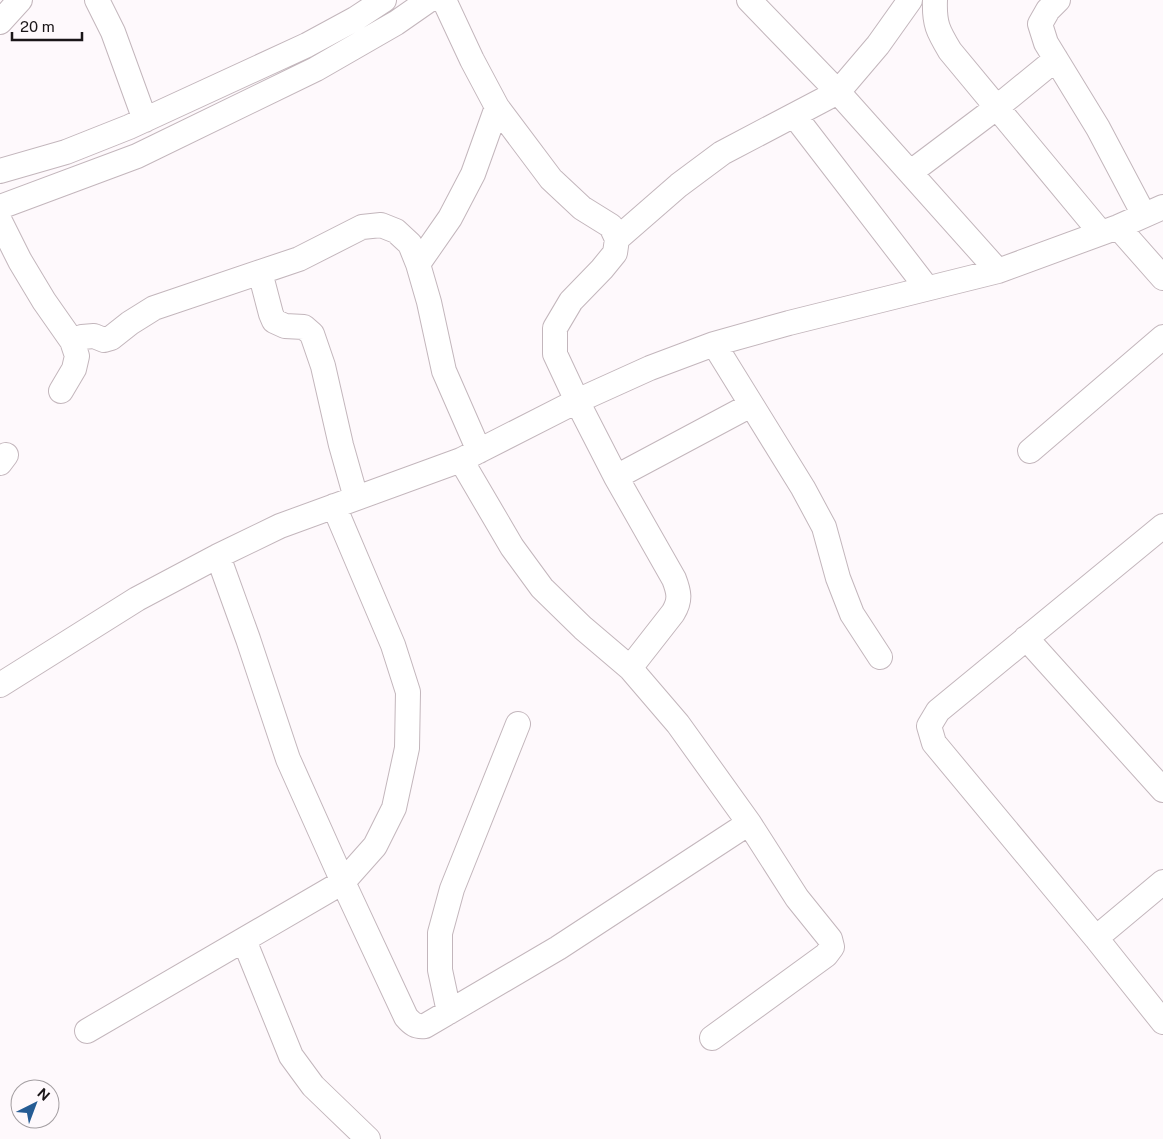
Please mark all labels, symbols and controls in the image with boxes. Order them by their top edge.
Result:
scale bar [12,10,82,42]
text: 20 m [20,18,55,35]
north arrow [10,1079,60,1129]
text: N [34,1085,53,1104]

